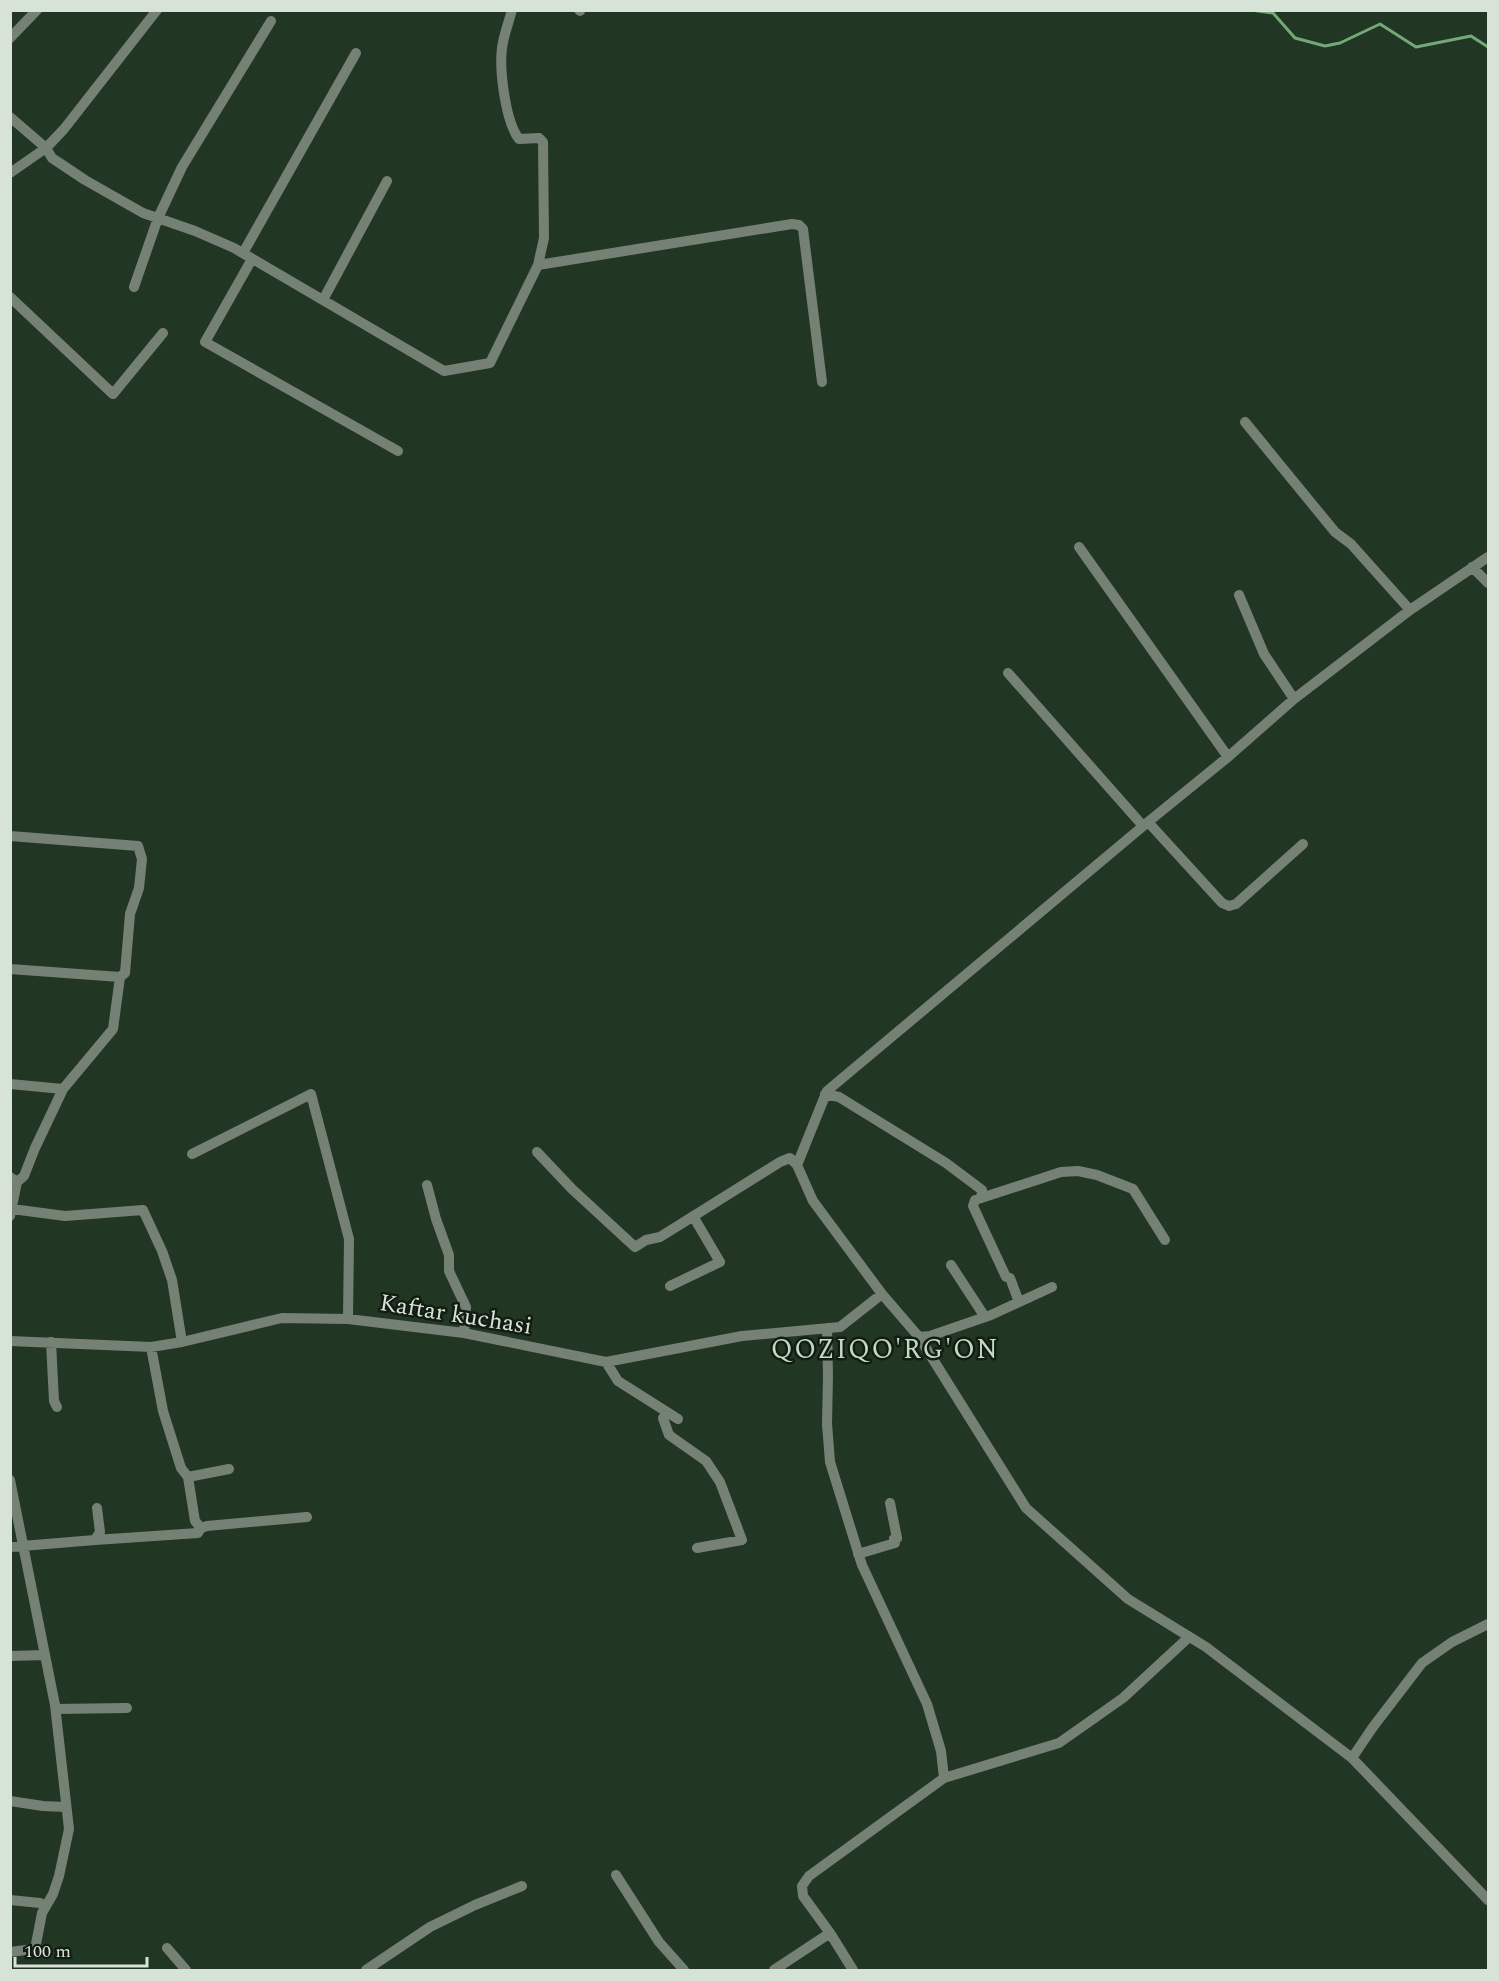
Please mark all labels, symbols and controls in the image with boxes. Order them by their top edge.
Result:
street label: Kaftar kuchasi [377,1285,535,1345]
district label: QOZIQO'RG'ON [771,1329,999,1371]
scale bar [15,1930,147,1968]
text: 100 m [24,1938,71,1965]

